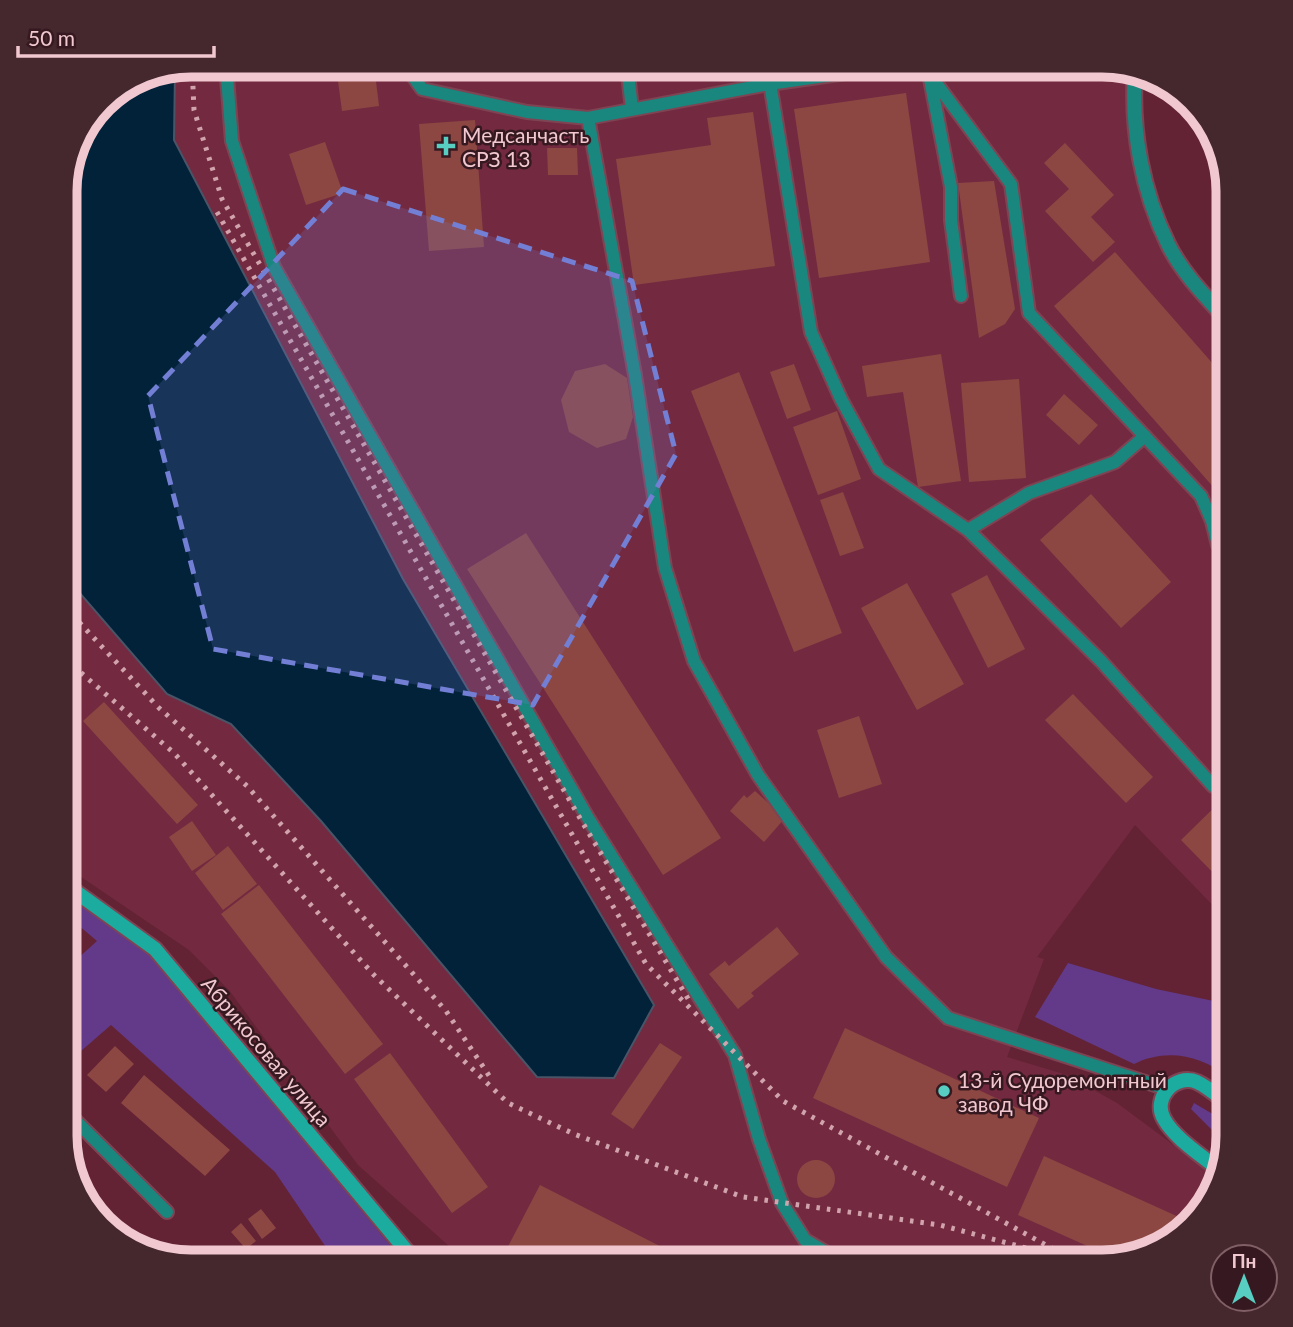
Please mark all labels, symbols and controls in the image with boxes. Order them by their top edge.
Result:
scale bar [18,14,214,58]
text: 50 m [28,25,75,50]
place label: Медсанчасть СРЗ 13 [462,122,589,171]
marker: Медсанчасть СРЗ 13 [436,136,456,156]
street label: Абрикосовая улица [197,971,337,1131]
place label: 13-й Судоремонтный завод ЧФ [958,1067,1167,1116]
marker: 13-й Судоремонтный завод ЧФ [936,1083,952,1099]
north arrow [1209,1243,1279,1313]
text: Пн [1232,1249,1256,1272]

